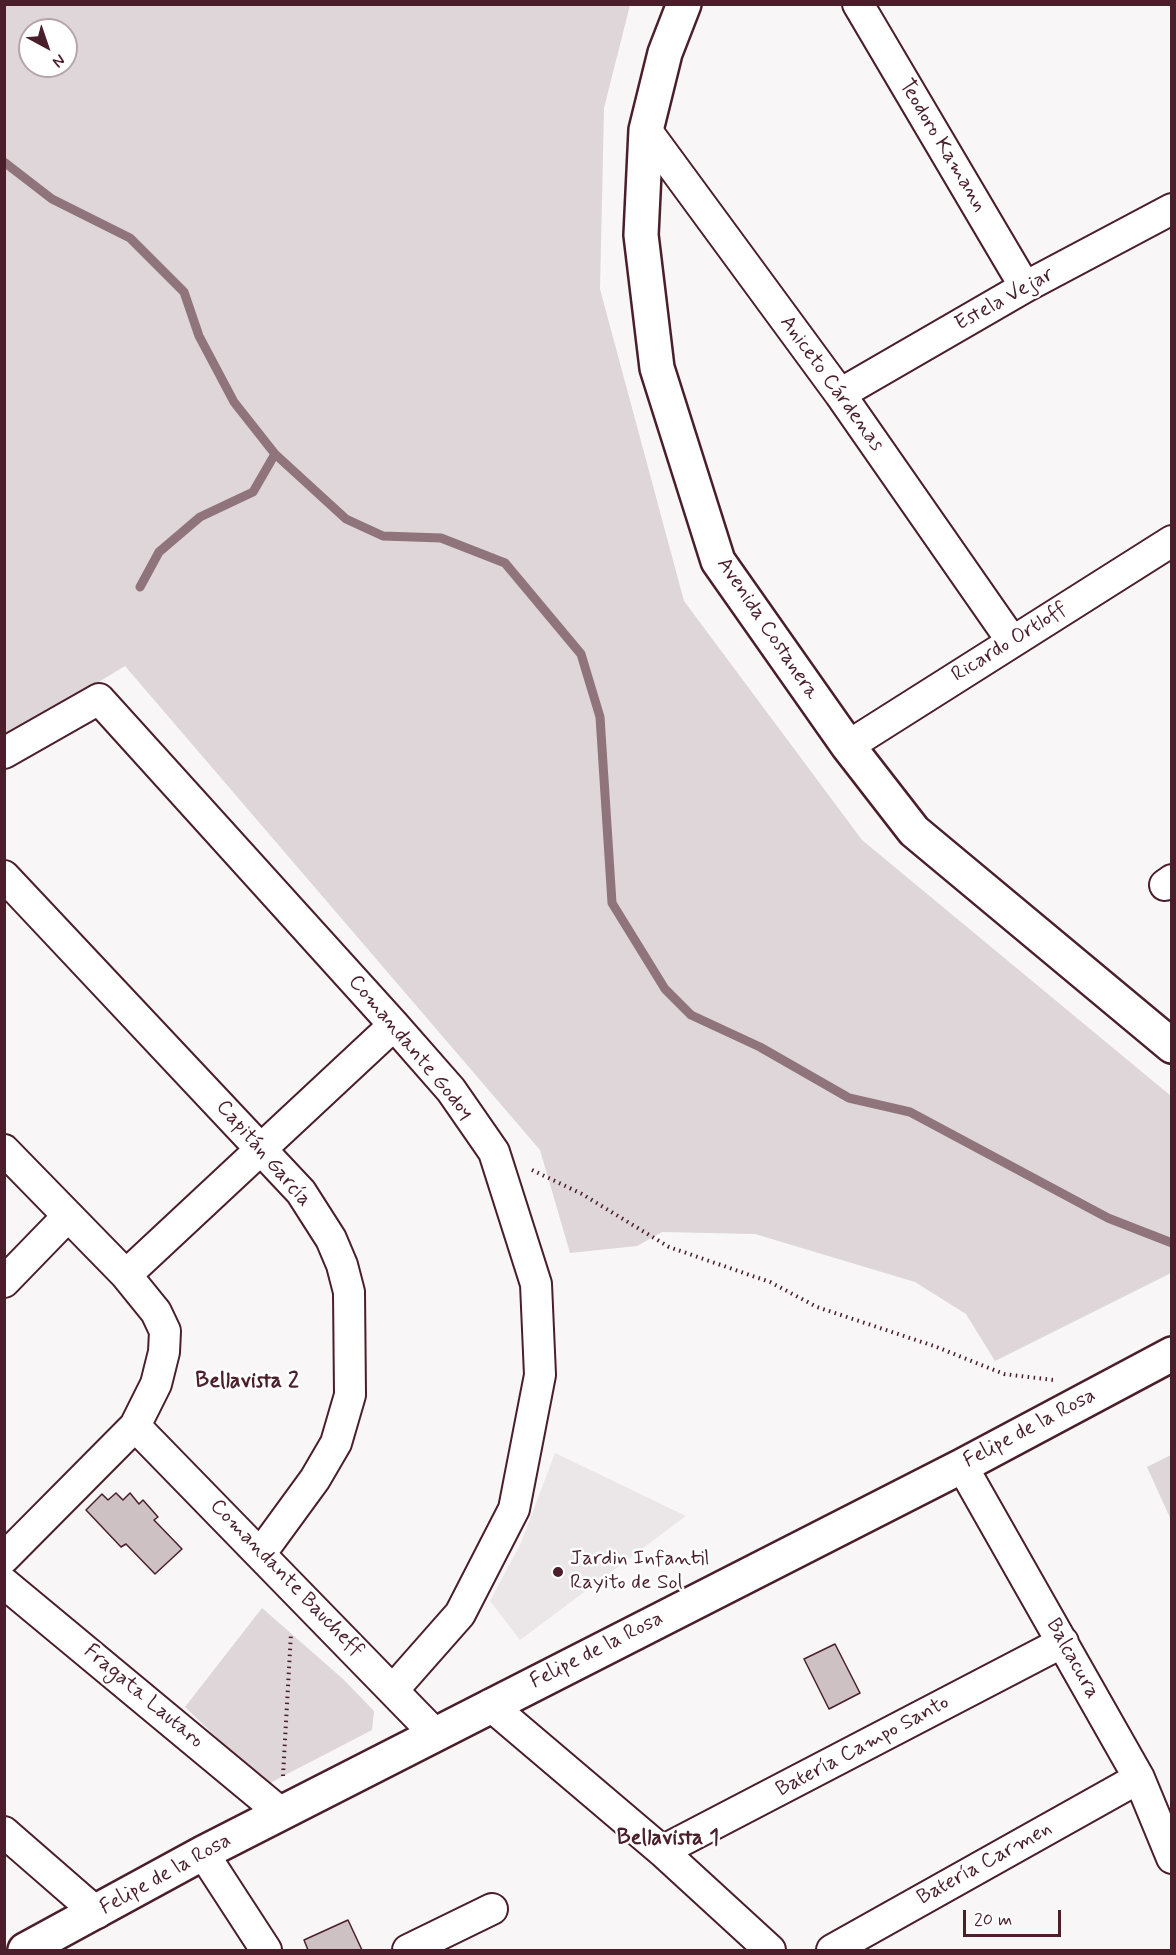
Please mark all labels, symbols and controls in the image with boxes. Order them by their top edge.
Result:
north arrow [18,18,78,78]
text: N [48,49,69,72]
street label: Teodoro Kamann [892,75,992,217]
street label: Estela Vejar [951,263,1059,337]
street label: Aniceto Cárdenas [773,311,889,457]
street label: Avenida Costanera [710,553,824,705]
street label: Ricardo Ortloff [948,597,1072,689]
street label: Comandante Godoy [342,970,478,1126]
street label: Capitán García [210,1095,316,1213]
district label: Bellavista 2 [195,1369,299,1395]
street label: Felipe de la Rosa [960,1384,1100,1474]
street label: Comandante Baucheff [204,1494,368,1664]
place label: Jardin Infantil Rayito de Sol [570,1547,709,1597]
marker: Jardin Infantil Rayito de Sol [551,1565,565,1579]
street label: Felipe de la Rosa [526,1607,668,1695]
street label: Balcacura [1040,1614,1104,1704]
street label: Fragata Lautaro [78,1640,208,1754]
street label: Batería Campo Santo [772,1691,954,1803]
street label: Batería Carmen [913,1817,1057,1911]
district label: Bellavista 1 [617,1826,719,1852]
street label: Felipe de la Rosa [96,1829,236,1921]
scale bar [966,1898,1064,1936]
text: 20 m [974,1908,1012,1932]

